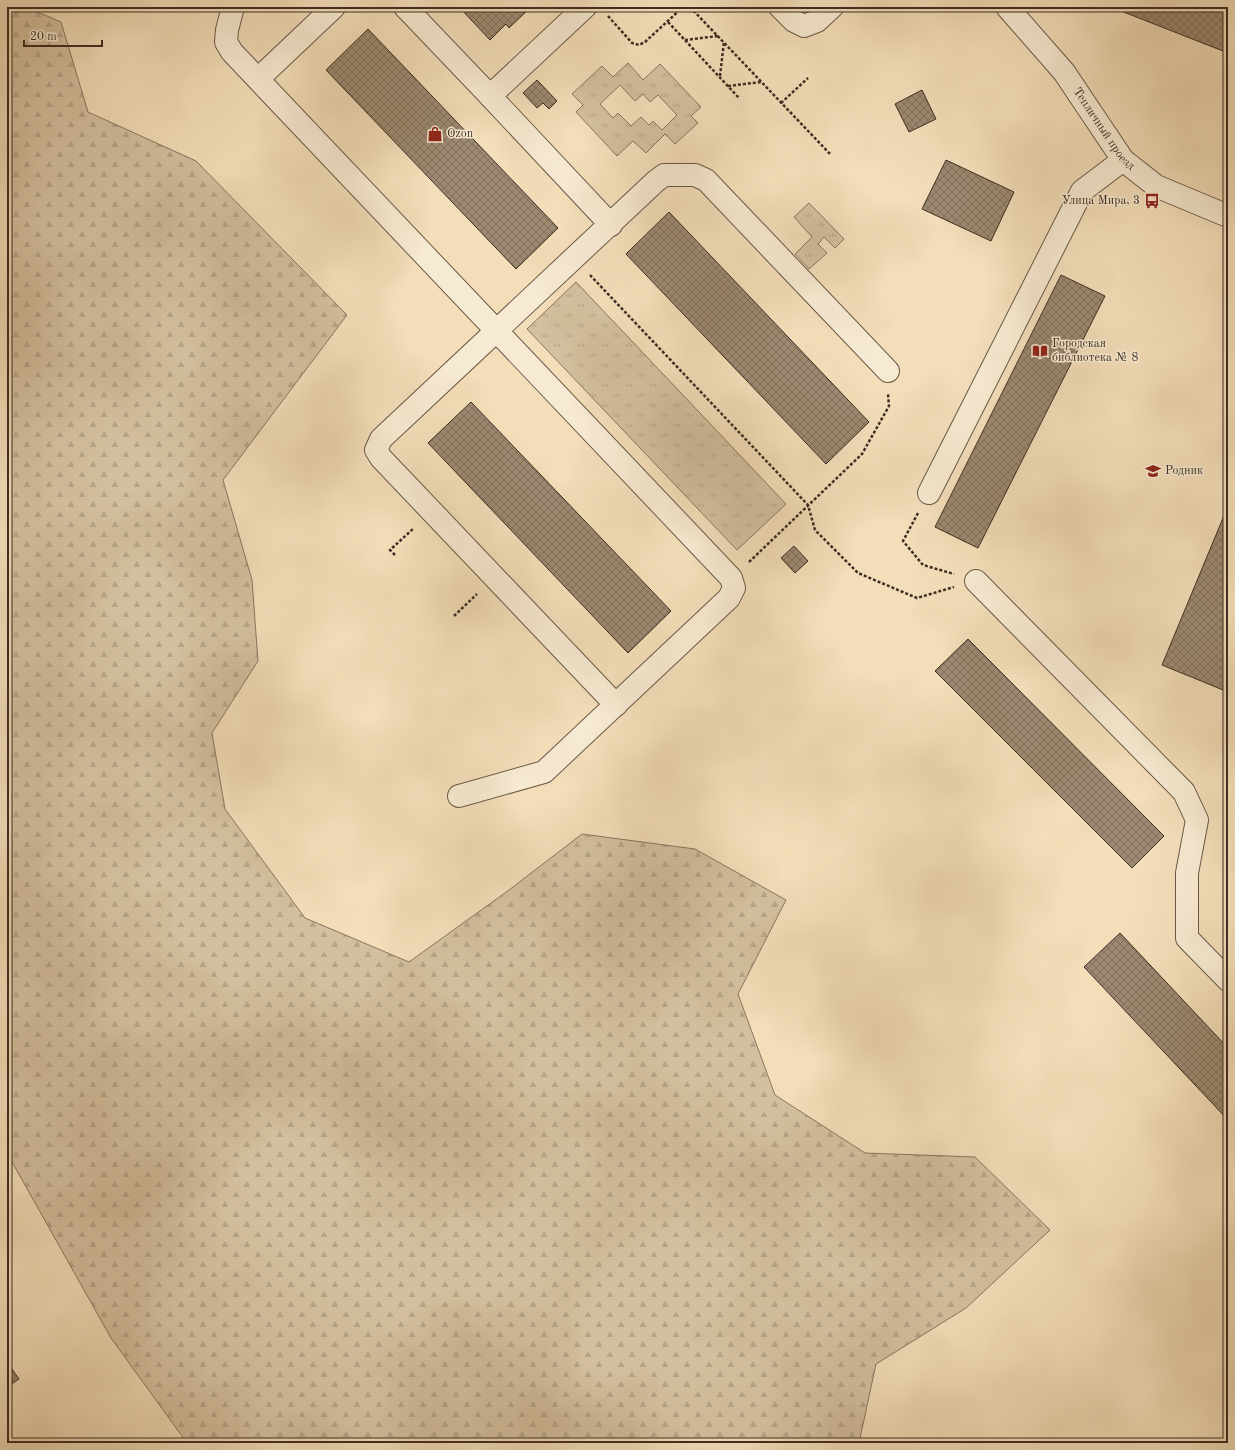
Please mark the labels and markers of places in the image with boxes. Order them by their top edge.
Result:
shop icon: Ozon [426,125,444,143]
place label: Ozon [447,128,474,140]
bus stop icon: Улица Мира, 3 [1143,192,1161,210]
place label: Улица Мира, 3 [1062,195,1140,207]
place label: Городская библиотека № 8 [1052,338,1138,364]
library icon: Городская библиотека № 8 [1031,342,1049,360]
school or university icon: Родник [1144,462,1162,480]
place label: Родник [1165,465,1203,477]

